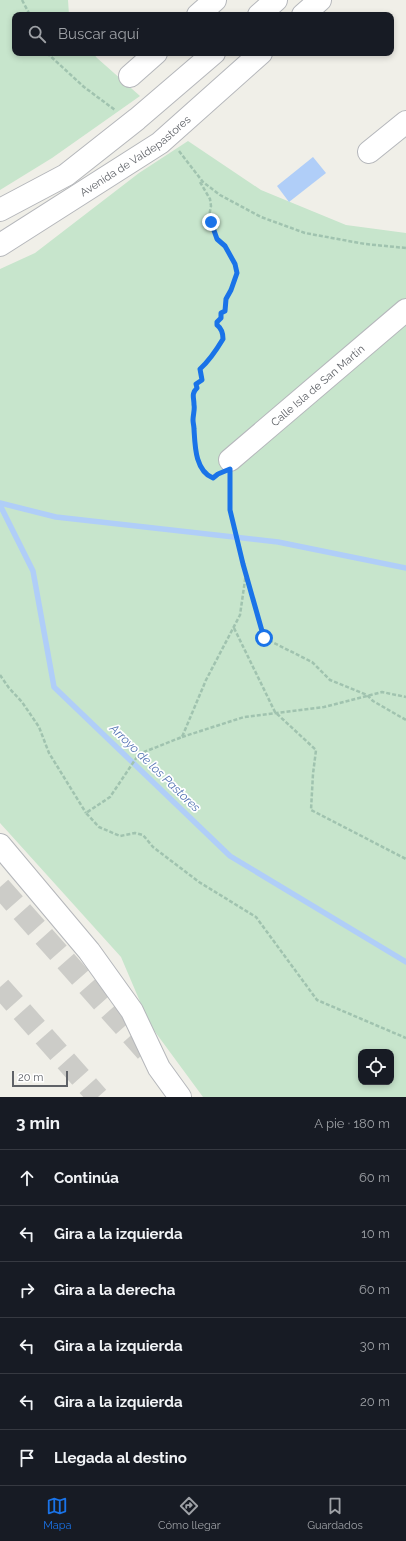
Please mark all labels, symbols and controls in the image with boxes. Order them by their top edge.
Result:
search box [12,12,394,56]
icon: search [26,23,48,45]
text: Buscar aquí [58,25,139,43]
street label: Avenida de Valdepastores [77,113,193,199]
route end [202,213,220,231]
street label: Calle Isla de San Martín [268,342,367,429]
route start [255,629,273,647]
water label: Arroyo de los Pastores [106,721,203,815]
map controls [358,1049,394,1085]
button: locate [358,1049,394,1085]
scale bar [12,1069,68,1088]
text: 20 m [18,1071,43,1084]
text: 3 min [16,1113,60,1133]
text: A pie · 180 m [314,1116,390,1131]
icon: ahead [16,1167,38,1189]
text: Continúa [54,1169,119,1187]
text: 60 m [359,1170,390,1185]
icon: left [16,1223,38,1245]
text: Gira a la izquierda [54,1225,183,1243]
text: 10 m [361,1226,390,1241]
icon: right [16,1279,38,1301]
text: Gira a la derecha [54,1281,175,1299]
text: 60 m [359,1282,390,1297]
icon: left [16,1335,38,1357]
text: Gira a la izquierda [54,1337,183,1355]
text: 30 m [360,1338,390,1353]
icon: left [16,1391,38,1413]
text: Gira a la izquierda [54,1393,183,1411]
text: 20 m [360,1394,390,1409]
icon: arrive [16,1447,38,1469]
text: Llegada al destino [54,1449,187,1467]
tab: Mapa [43,1495,72,1532]
tab: Cómo llegar [158,1495,221,1532]
tab: Guardados [307,1495,363,1532]

